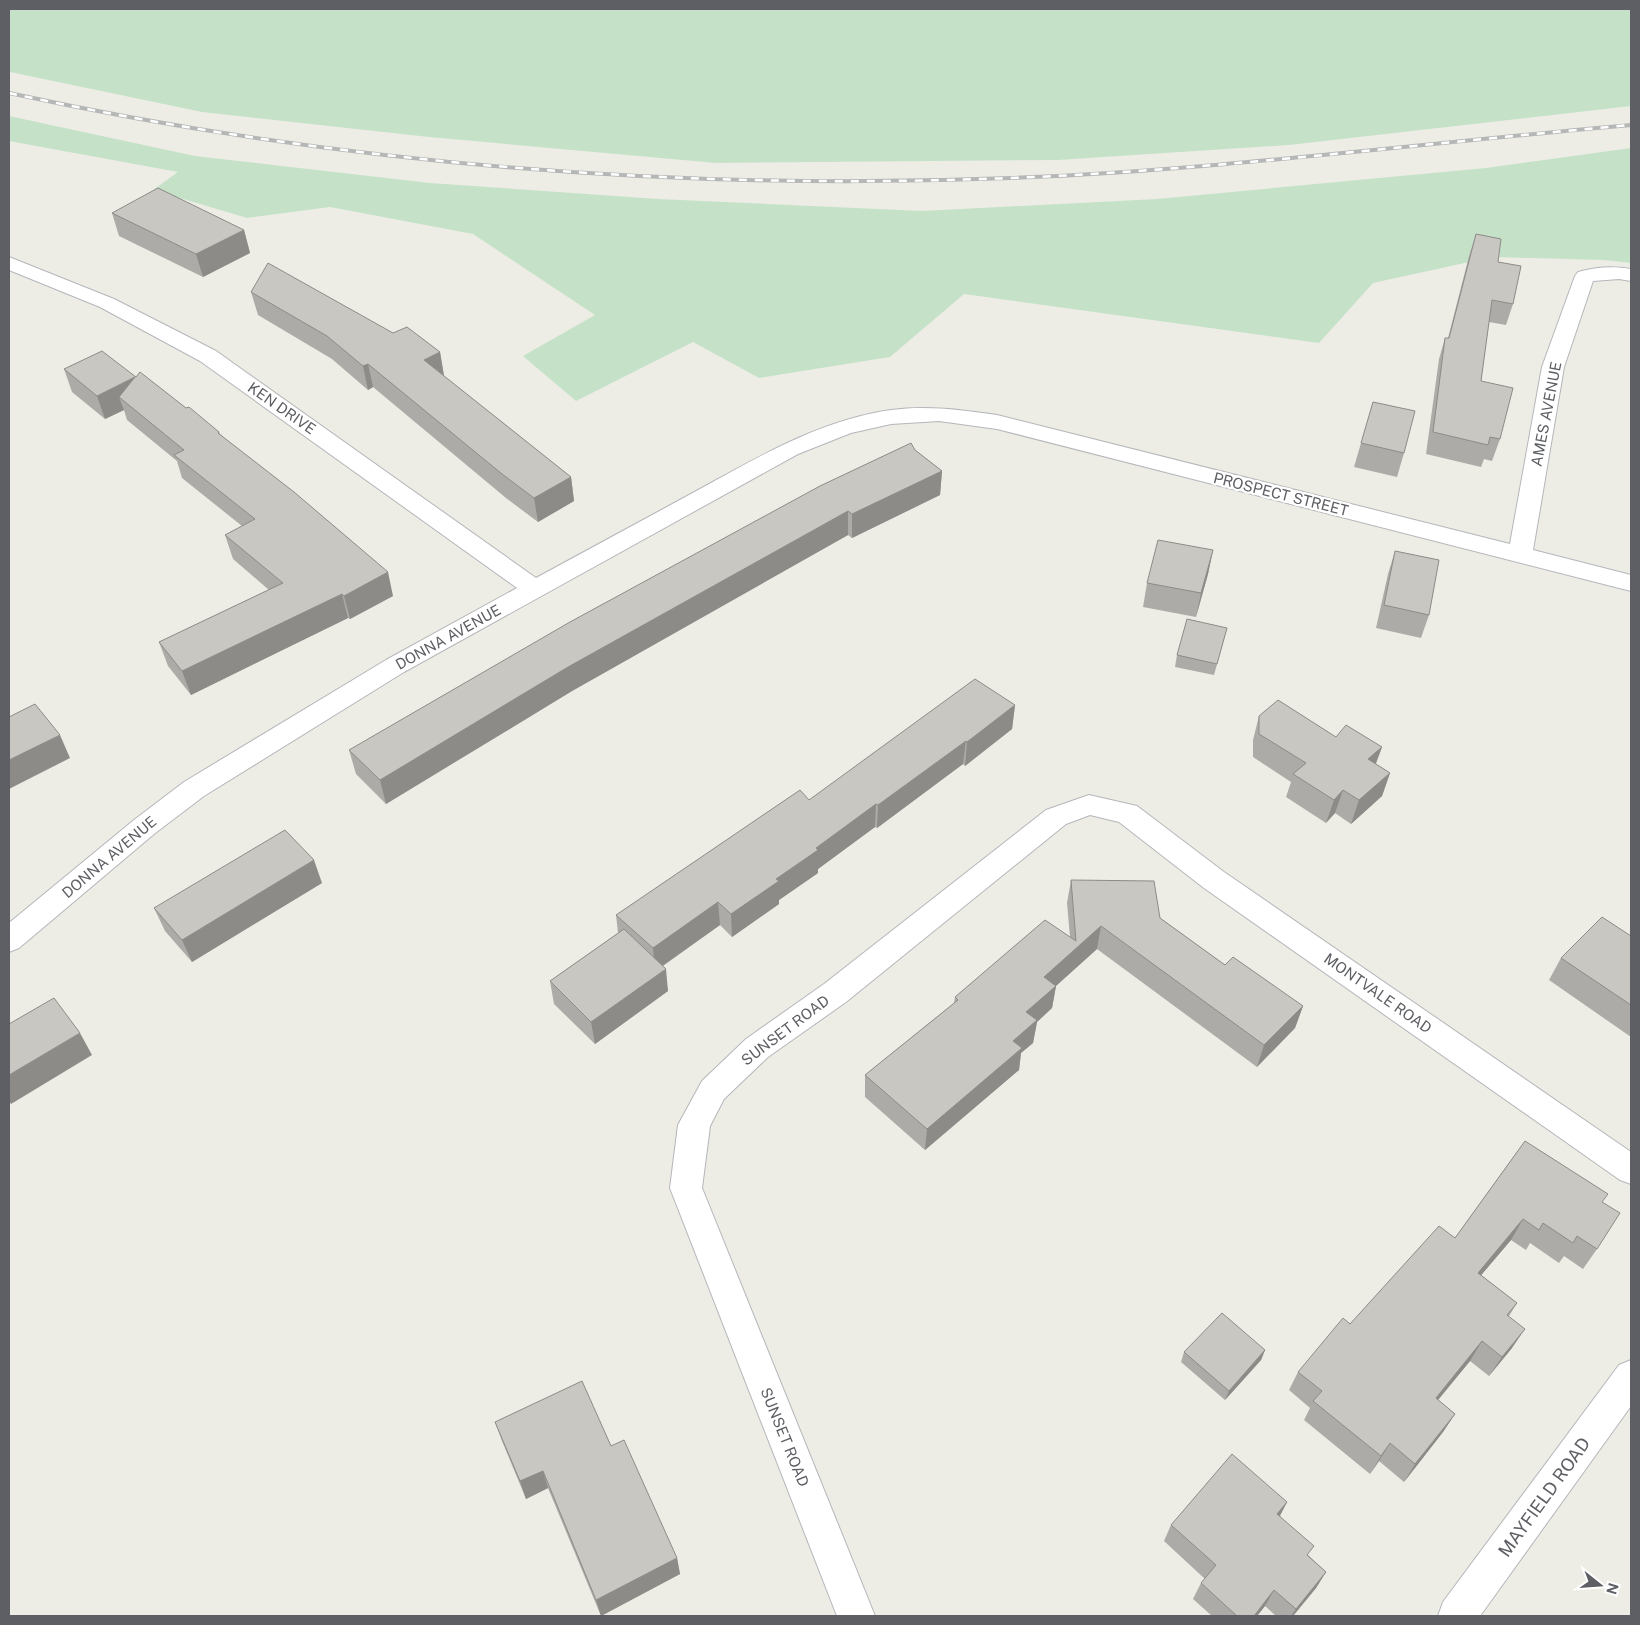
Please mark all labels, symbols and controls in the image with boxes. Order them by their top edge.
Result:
street label: AMES AVENUE [1527,360,1565,468]
street label: KEN DRIVE [245,378,319,438]
street label: PROSPECT STREET [1212,469,1350,519]
street label: DONNA AVENUE [392,601,504,673]
street label: DONNA AVENUE [58,813,160,901]
street label: MONTVALE ROAD [1321,950,1435,1036]
street label: SUNSET ROAD [738,991,832,1069]
street label: SUNSET ROAD [757,1385,813,1489]
street label: MAYFIELD ROAD [1494,1433,1594,1561]
north arrow [1575,1560,1625,1610]
text: N [1603,1581,1622,1596]

